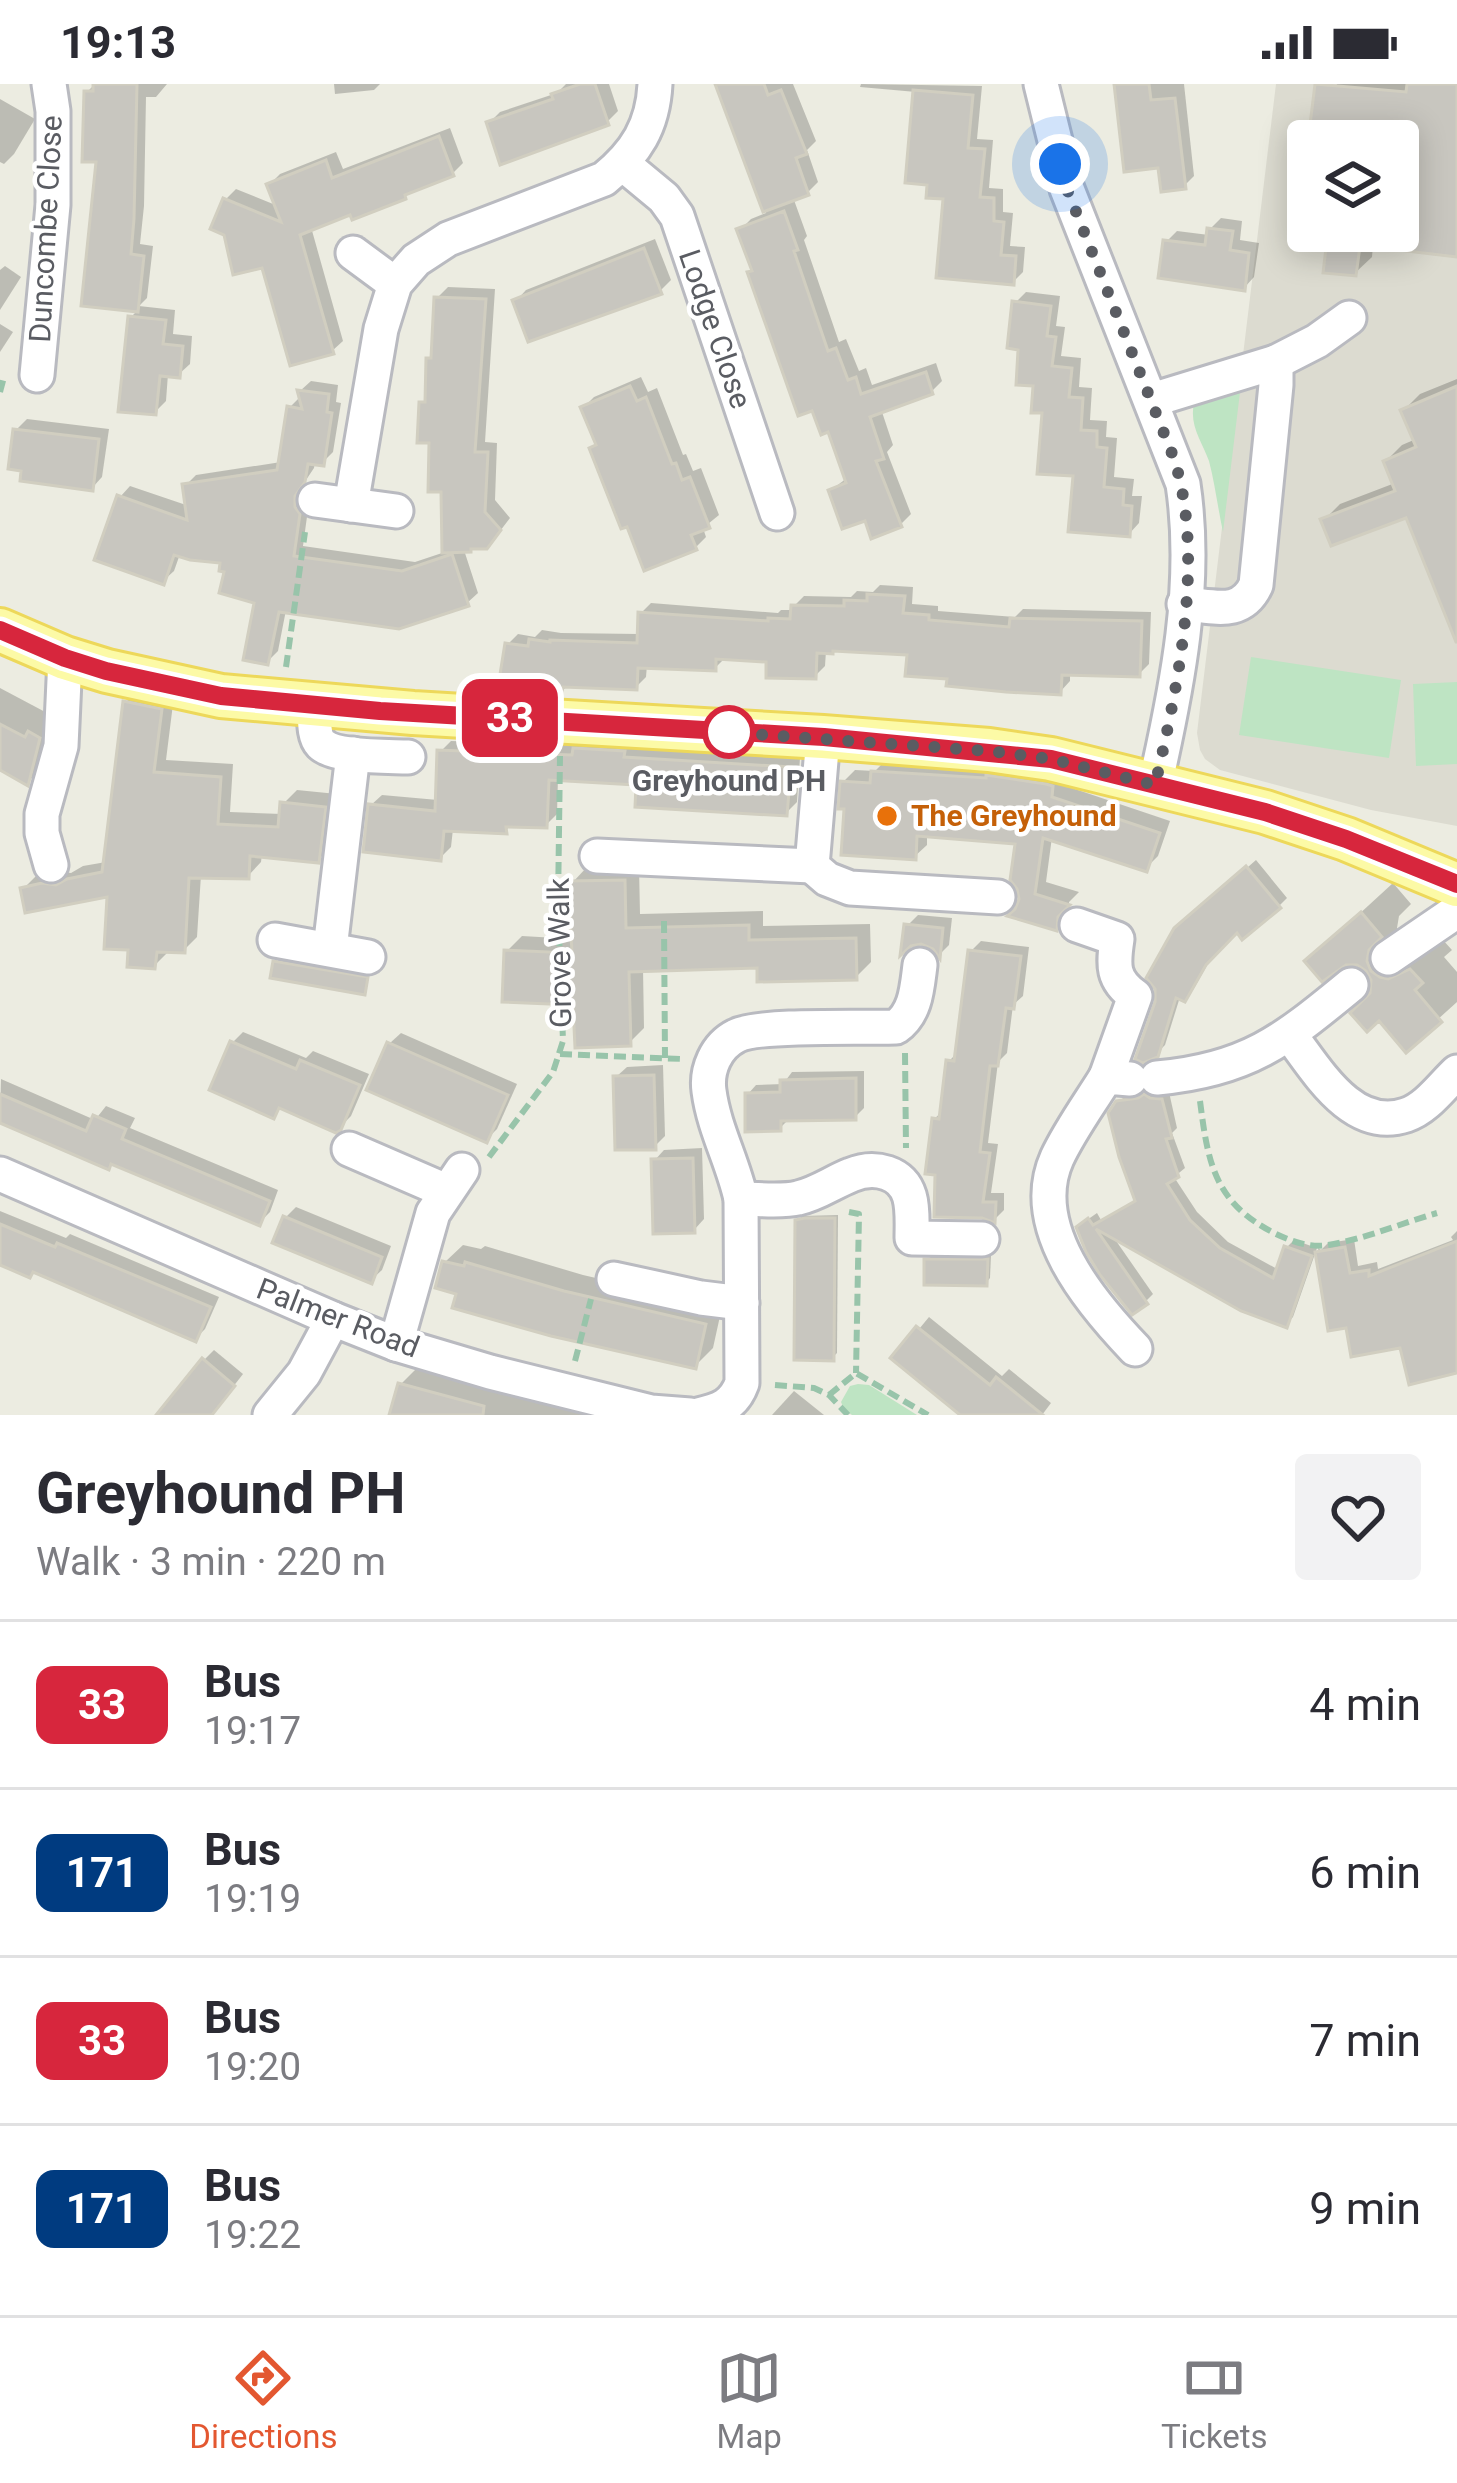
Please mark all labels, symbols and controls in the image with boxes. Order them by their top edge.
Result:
text: 19:13 [60,16,176,69]
street label: Duncombe Close [22,114,69,343]
map controls [1287,120,1419,252]
button: layers [1287,120,1419,252]
your location [1030,134,1090,194]
street label: Lodge Close [672,245,759,413]
line badge: 33 [456,679,564,757]
text: 33 [486,693,534,742]
marker: Greyhound PH [704,707,754,757]
place label: Greyhound PH [632,763,826,798]
place label: The Greyhound [911,798,1117,833]
marker: The Greyhound [874,803,900,829]
street label: Grove Walk [541,877,578,1028]
street label: Palmer Road [252,1271,424,1365]
button: heart [1295,1454,1421,1580]
text: Greyhound PH [36,1460,406,1527]
text: Walk · 3 min · 220 m [36,1539,386,1585]
text: Bus [204,1655,281,1708]
text: 4 min [1309,1678,1421,1731]
text: 33 [78,1680,126,1729]
text: 19:17 [204,1708,301,1754]
text: Bus [204,1823,281,1876]
text: 6 min [1309,1846,1421,1899]
text: 171 [66,1848,138,1897]
text: 19:19 [204,1876,301,1922]
text: Bus [204,1991,281,2044]
text: 7 min [1309,2014,1421,2067]
text: 33 [78,2016,126,2065]
text: 19:20 [204,2044,301,2090]
text: Bus [204,2159,281,2212]
text: 9 min [1309,2182,1421,2235]
text: 171 [66,2184,138,2233]
text: 19:22 [204,2212,301,2258]
tab: Directions [189,2345,338,2456]
tab: Map [716,2345,782,2456]
tab: Tickets [1161,2345,1268,2456]

